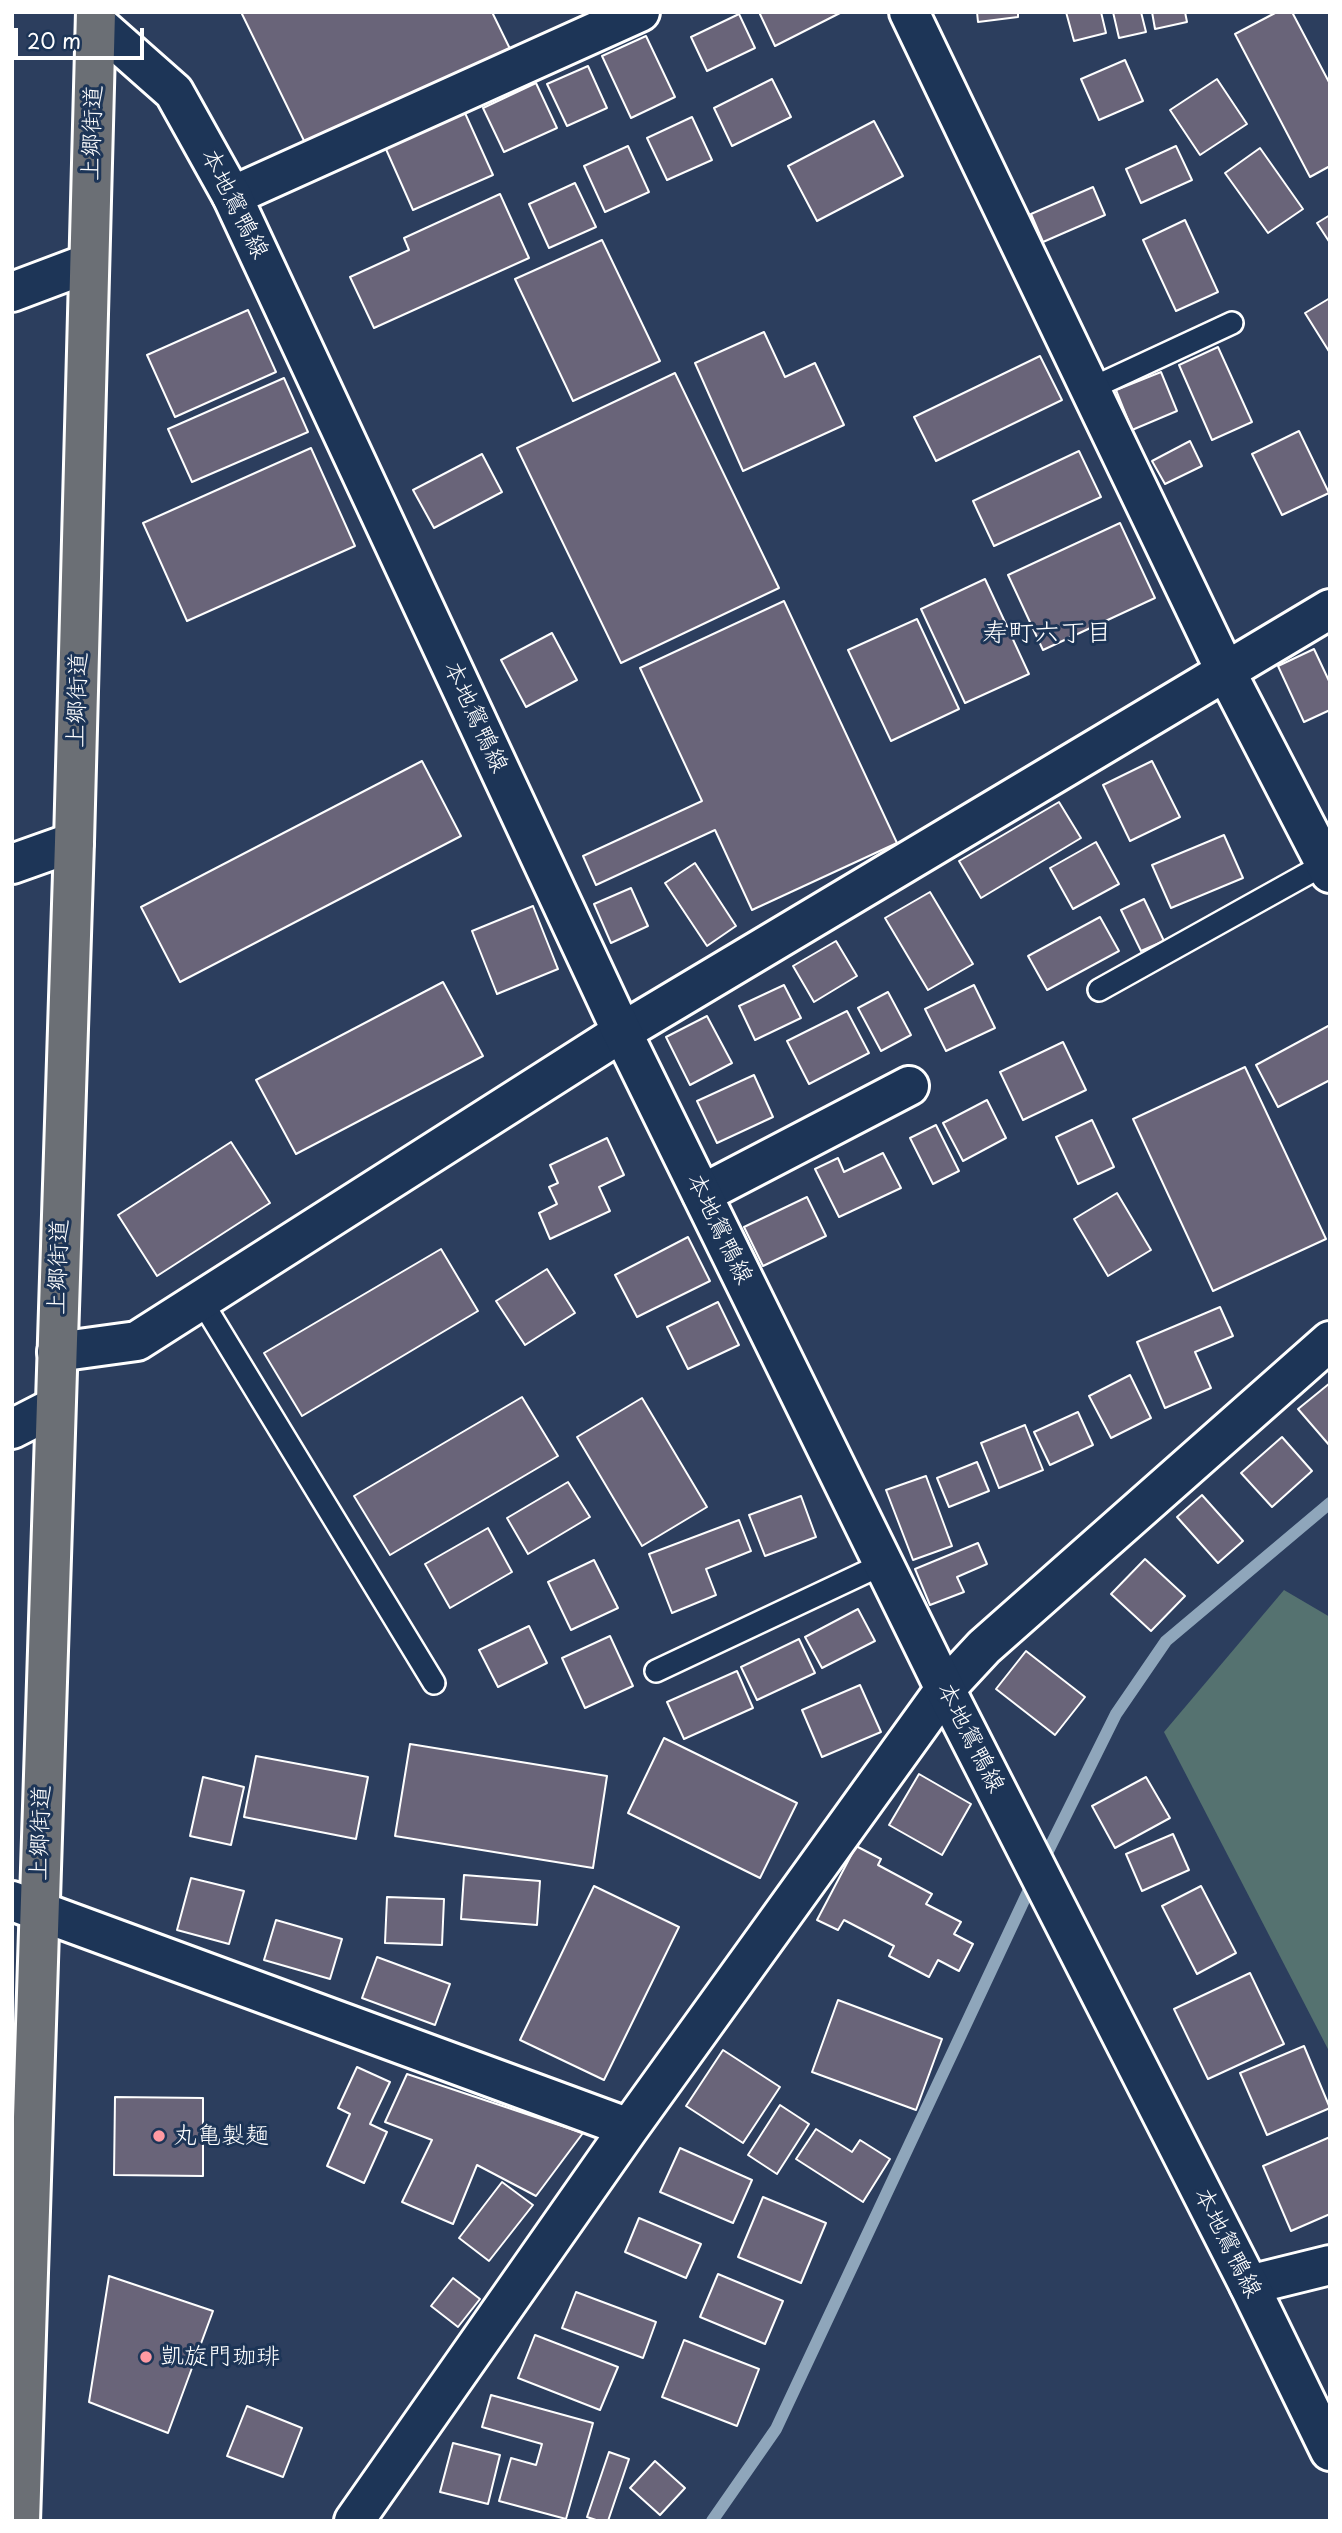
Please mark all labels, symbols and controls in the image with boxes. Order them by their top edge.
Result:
scale bar [18,14,147,58]
text: 20 m [27,24,81,56]
street label: 上郷街道 [77,85,109,181]
street label: 本地鴛鴨線 [194,144,274,264]
district label: 寿町六丁目 [982,618,1112,650]
street label: 上郷街道 [62,652,94,748]
street label: 本地鴛鴨線 [437,657,513,777]
street label: 本地鴛鴨線 [680,1169,758,1289]
street label: 上郷街道 [43,1219,75,1315]
street label: 本地鴛鴨線 [930,1678,1010,1798]
street label: 上郷街道 [25,1785,57,1881]
place label: 丸亀製麺 [173,2122,269,2150]
marker: 丸亀製麺 [151,2128,167,2144]
street label: 本地鴛鴨線 [1187,2183,1267,2303]
place label: 凱旋門珈琲 [160,2343,280,2371]
marker: 凱旋門珈琲 [138,2349,154,2365]

